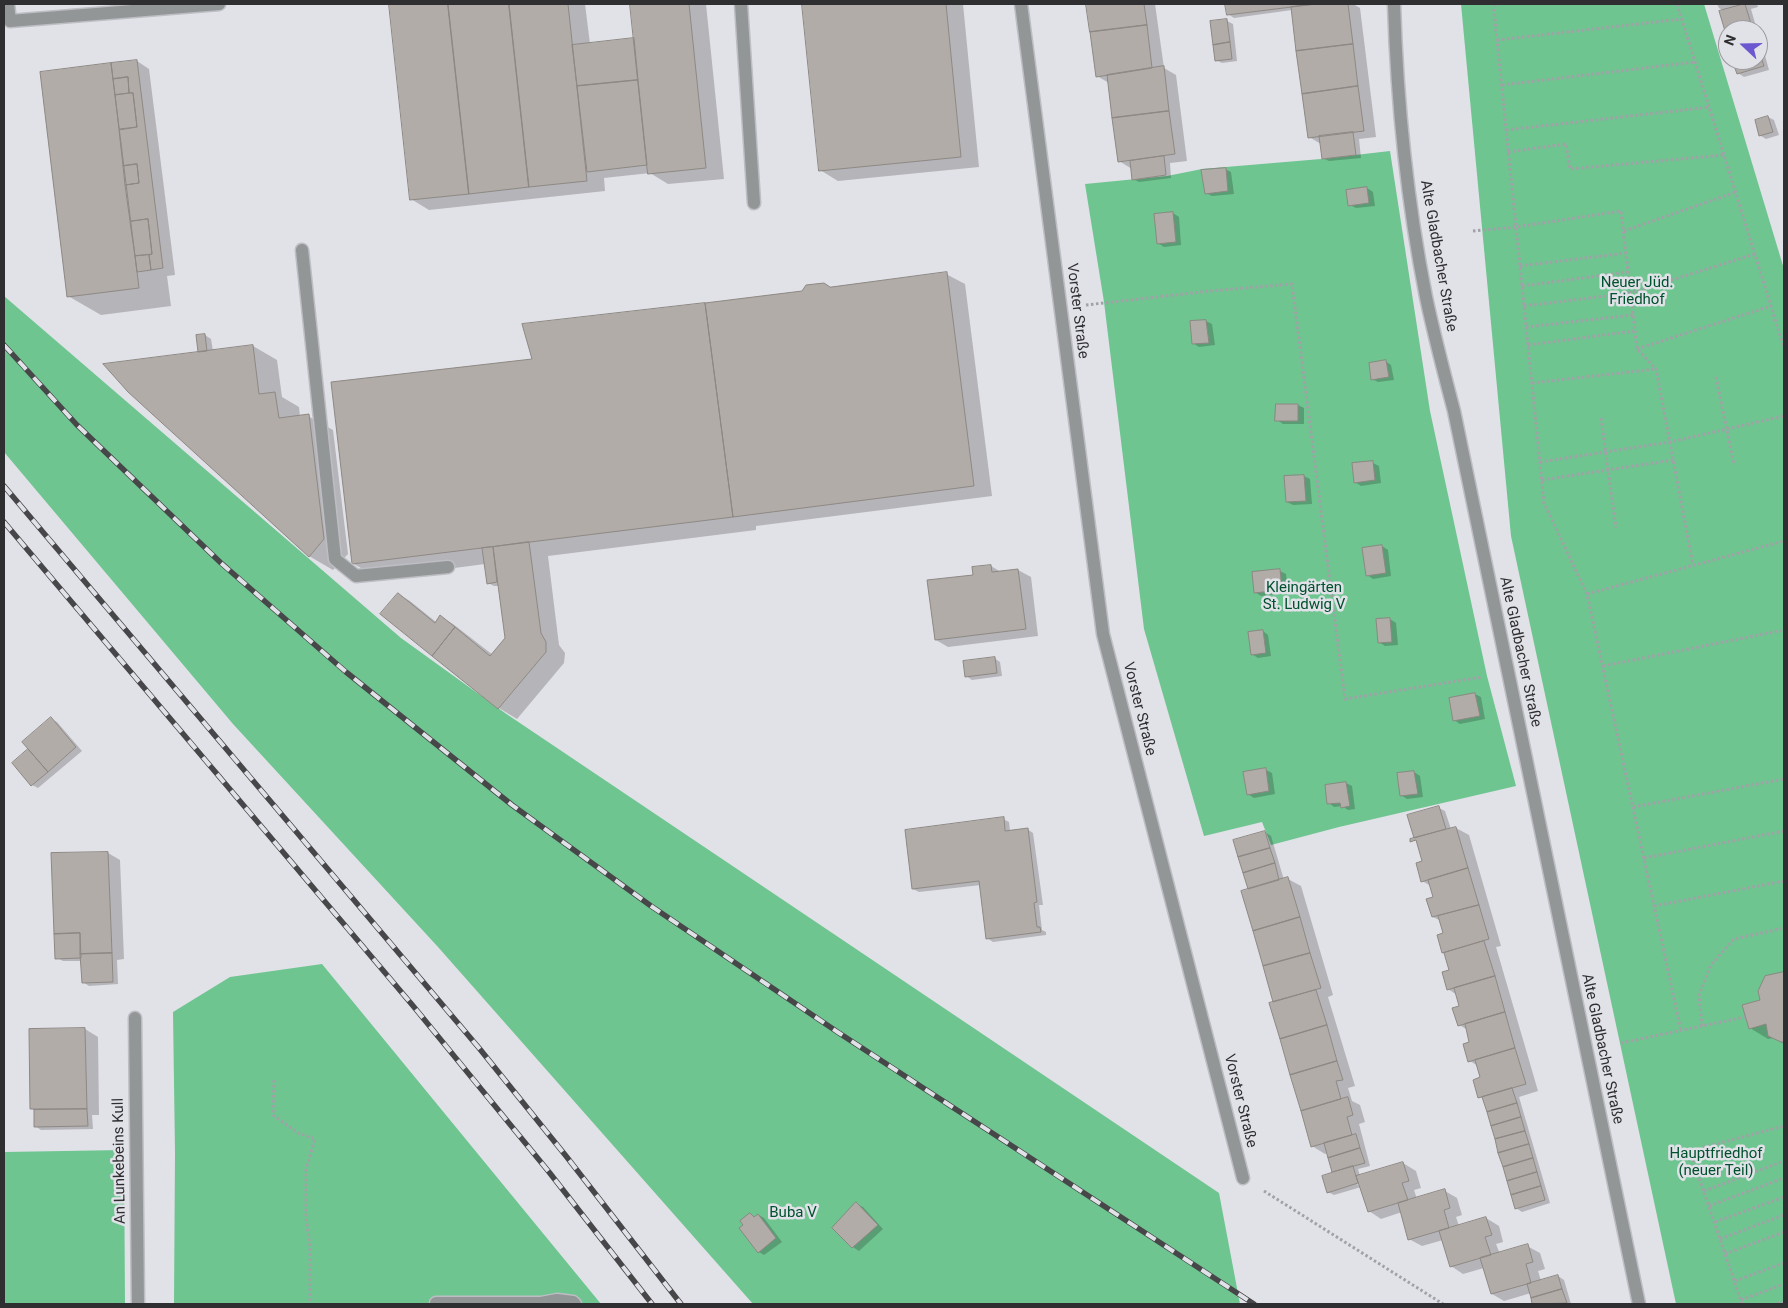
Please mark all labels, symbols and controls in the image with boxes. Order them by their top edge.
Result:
north arrow [1718,20,1768,70]
text: N [1721,33,1739,47]
street label: Alte Gladbacher Straße [1416,179,1460,333]
street label: Vorster Straße [1062,262,1092,360]
park label: Neuer Jüd. Friedhof [1601,274,1673,309]
street label: Alte Gladbacher Straße [1495,575,1545,729]
park label: Kleingärten St. Ludwig V [1263,579,1345,614]
street label: Vorster Straße [1119,660,1159,758]
street label: Alte Gladbacher Straße [1577,972,1627,1126]
street label: Vorster Straße [1220,1052,1260,1150]
street label: An Lunkebeins Kull [110,1098,130,1224]
park label: Hauptfriedhof (neuer Teil) [1670,1145,1762,1180]
park label: Buba V [769,1204,817,1222]

